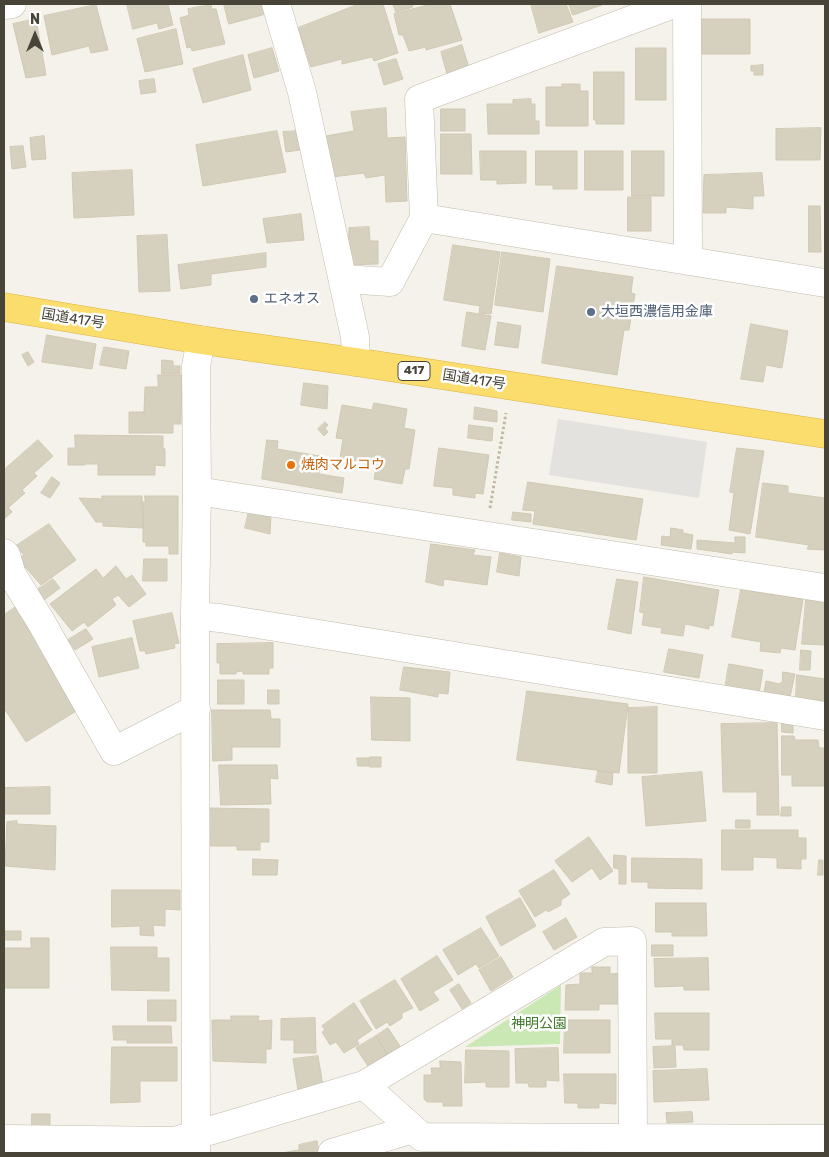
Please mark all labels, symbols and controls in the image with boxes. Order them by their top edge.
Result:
north arrow [10,10,60,60]
text: N [30,11,40,28]
place label: エネオス [264,291,320,307]
marker: エネオス [248,293,260,305]
place label: 大垣西濃信用金庫 [601,304,713,320]
street label: 国道417号 [40,306,106,332]
marker: 大垣西濃信用金庫 [585,306,597,318]
road number: 417 [398,362,430,381]
street label: 国道417号 [441,367,507,393]
place label: 焼肉マルコウ [301,457,385,473]
marker: 焼肉マルコウ [285,459,297,471]
park label: 神明公園 [511,1016,567,1032]

